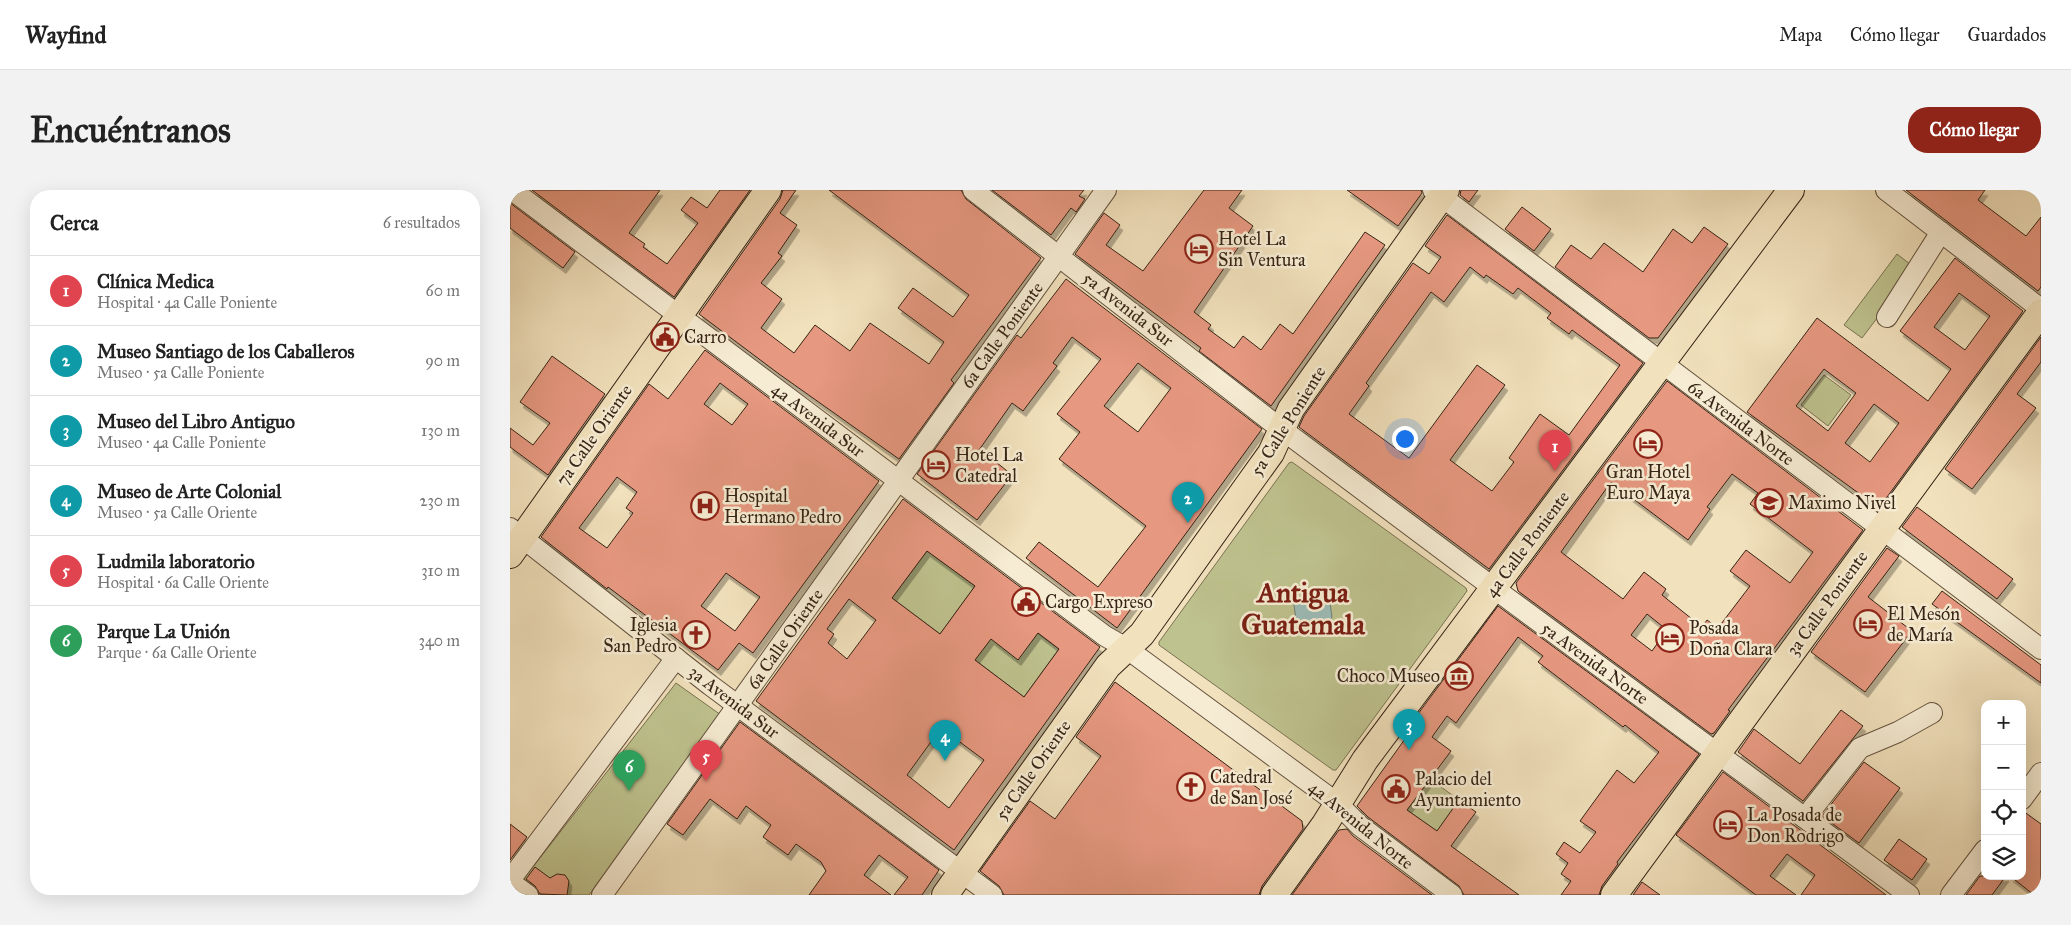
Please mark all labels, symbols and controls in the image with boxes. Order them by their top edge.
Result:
text: Wayfind [25,20,107,50]
text: Mapa [1779,24,1822,46]
text: Cómo llegar [1850,24,1940,46]
text: Guardados [1968,24,2046,46]
button: Cómo llegar [1908,107,2041,153]
text: Encuéntranos [30,109,231,152]
text: Cerca [50,210,99,236]
text: 6 resultados [383,213,460,232]
place label: Hotel La Sin Ventura [1218,228,1306,271]
hotel icon: Hotel La Sin Ventura [1184,234,1214,264]
street label: 5a Avenida Sur [1078,267,1178,351]
text: Clínica Medica [97,270,214,293]
street label: 6a Calle Poniente [956,277,1048,393]
text: 1 [63,281,69,300]
text: 60 m [426,281,460,300]
text: Hospital · 4a Calle Poniente [97,293,277,312]
public building icon: Carro [650,322,680,352]
place label: Carro [684,326,727,348]
text: Museo Santiago de los Caballeros [97,340,354,363]
text: 2 [62,351,70,370]
text: 90 m [425,351,460,370]
street label: 5a Calle Poniente [1245,362,1331,480]
text: Museo · 5a Calle Poniente [97,363,264,382]
street label: 6a Avenida Norte [1683,376,1799,470]
street label: 4a Avenida Sur [767,378,869,462]
street label: 7a Calle Oriente [551,380,637,490]
text: Museo del Libro Antiguo [97,410,295,433]
text: 3 [63,421,69,440]
text: 130 m [421,421,460,440]
your location [1392,426,1418,452]
hotel icon: Gran Hotel Euro Maya [1633,429,1663,459]
pin: 1 [1539,430,1571,471]
text: Museo · 4a Calle Poniente [97,433,266,452]
place label: Hotel La Catedral [955,444,1023,487]
hotel icon: Hotel La Catedral [921,450,951,480]
place label: Gran Hotel Euro Maya [1606,461,1690,504]
text: Museo de Arte Colonial [97,480,281,503]
pin: 2 [1172,482,1204,523]
place label: Hospital Hermano Pedro [724,485,841,528]
street label: 4a Calle Poniente [1480,487,1574,601]
school or university icon: Maximo Nivel [1754,488,1784,518]
text: 4 [62,491,70,510]
text: 230 m [420,491,460,510]
hospital icon: Hospital Hermano Pedro [690,491,720,521]
place label: Maximo Nivel [1788,492,1896,514]
text: Museo · 5a Calle Oriente [97,503,257,522]
street label: 3a Calle Poniente [1782,546,1872,660]
text: Ludmila laboratorio [97,550,255,573]
text: 5 [62,561,70,580]
text: 310 m [421,561,460,580]
text: Hospital · 6a Calle Oriente [97,573,269,592]
district label: Antigua Guatemala [1241,575,1366,642]
street label: 6a Calle Oriente [742,584,828,694]
public building icon: Cargo Expreso [1011,587,1041,617]
place label: Cargo Expreso [1045,591,1153,614]
place label: El Mesón de María [1887,603,1960,646]
hotel icon: El Mesón de María [1853,609,1883,639]
place label: Iglesia San Pedro [603,614,677,657]
street label: 5a Avenida Norte [1537,617,1653,709]
place label: Posada Doña Clara [1689,617,1773,660]
text: Parque La Unión [97,620,230,643]
church icon: Iglesia San Pedro [681,620,711,650]
hotel icon: Posada Doña Clara [1655,623,1685,653]
text: 6 [62,631,70,650]
text: 340 m [418,631,460,650]
text: Parque · 6a Calle Oriente [97,643,257,662]
street label: 3a Avenida Sur [684,661,784,743]
museum icon: Choco Museo [1444,661,1474,691]
place label: Choco Museo [1337,665,1440,687]
map controls [1981,700,2026,880]
button: + [1981,700,2026,745]
pin: 3 [1393,709,1425,750]
street label: 5a Calle Oriente [990,716,1076,824]
pin: 4 [929,720,961,761]
pin: 5 [690,740,722,781]
button: − [1981,745,2026,790]
pin: 6 [613,750,645,791]
place label: Catedral de San José [1210,766,1293,810]
place label: Palacio del Ayuntamiento [1414,768,1521,811]
church icon: Catedral de San José [1176,772,1206,802]
public building icon: Palacio del Ayuntamiento [1381,774,1411,804]
street label: 4a Avenida Norte [1304,776,1418,874]
button: locate [1981,790,2026,835]
place label: La Posada de Don Rodrigo [1747,804,1844,848]
hotel icon: La Posada de Don Rodrigo [1713,810,1743,840]
button: layers [1981,835,2026,880]

